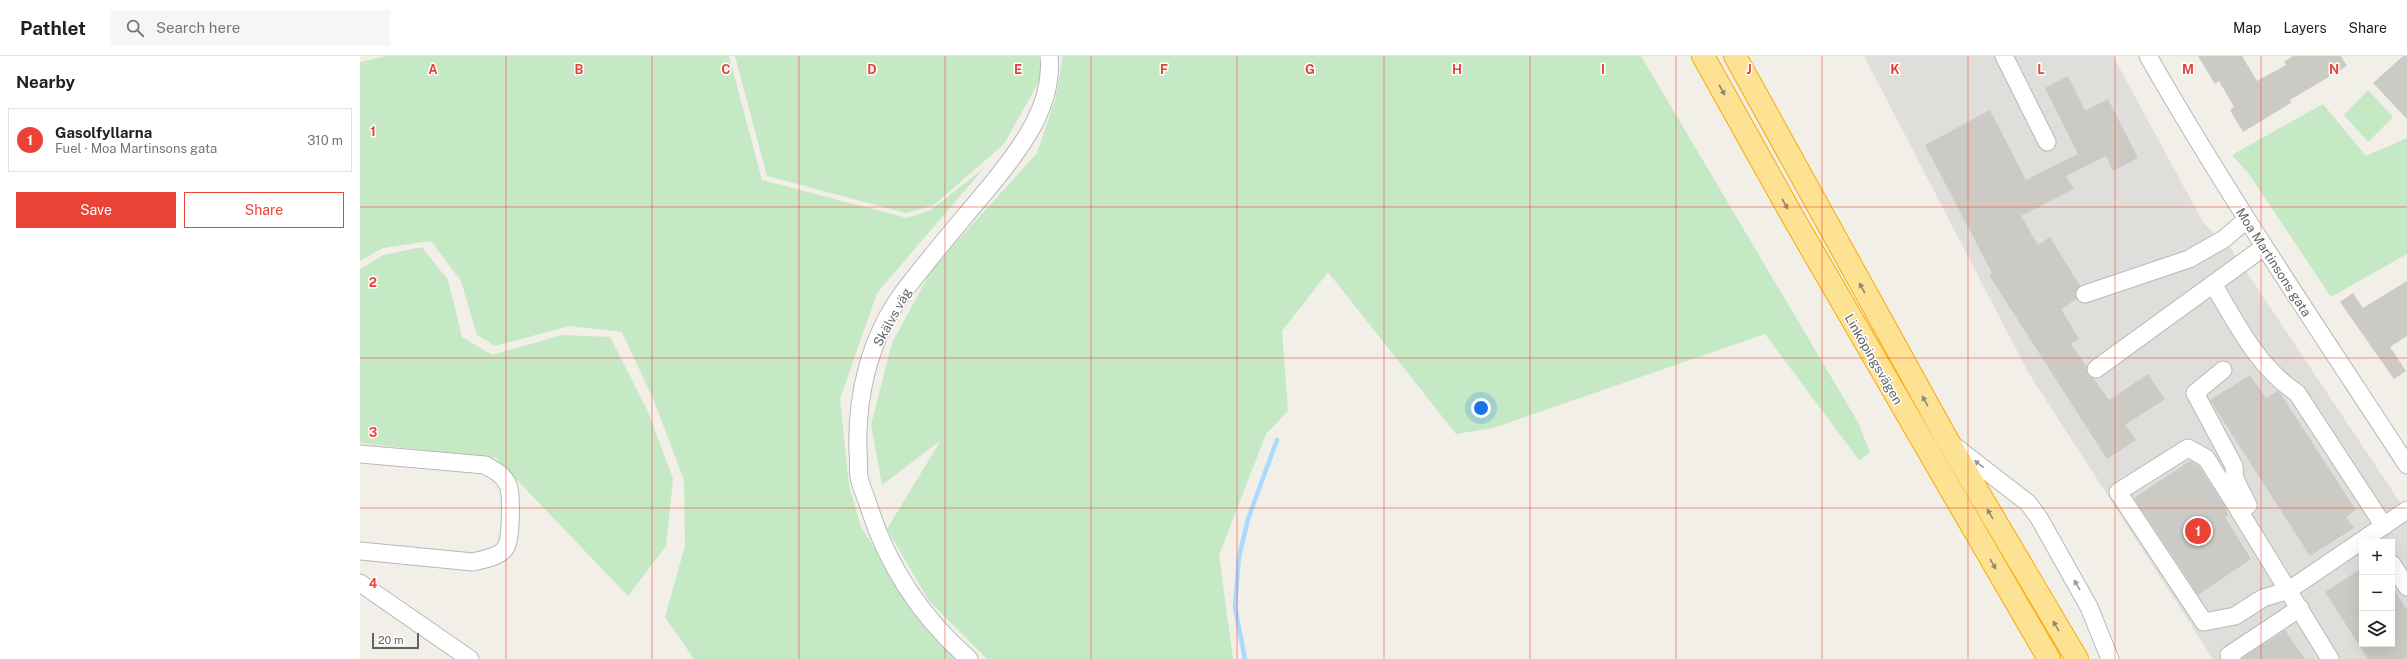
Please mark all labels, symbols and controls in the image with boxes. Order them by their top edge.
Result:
search box [110,10,390,46]
text: Pathlet [20,17,86,39]
icon: search [124,17,146,39]
text: Search here [156,19,240,36]
text: Map [2233,20,2261,36]
text: Layers [2283,20,2327,36]
text: Share [2349,20,2387,36]
text: A [428,62,438,77]
text: B [575,62,584,77]
text: C [721,62,731,77]
text: D [867,62,877,77]
text: E [1014,62,1022,77]
text: F [1160,62,1168,77]
text: G [1305,62,1315,77]
text: H [1452,62,1462,77]
text: I [1601,62,1605,77]
text: J [1746,62,1752,77]
text: K [1890,62,1900,77]
text: L [2037,62,2045,77]
text: M [2182,62,2194,77]
text: N [2329,62,2339,77]
text: Nearby [16,72,75,92]
one-way arrow [1719,84,1726,96]
text: Gasolfyllarna [55,124,152,141]
text: 1 [370,124,376,139]
text: 1 [27,133,33,148]
text: 310 m [307,133,343,148]
text: Fuel · Moa Martinsons gata [55,141,217,156]
button: Save [16,192,176,228]
button: Share [184,192,344,228]
one-way arrow [1782,198,1789,210]
street label: Moa Martinsons gata [2233,205,2314,319]
text: 2 [369,275,377,290]
one-way arrow [1858,282,1865,294]
street label: Skälvs väg [870,285,915,349]
street label: Linköpingsvägen [1842,311,1906,407]
one-way arrow [1922,395,1929,407]
your location [1471,398,1491,418]
text: 3 [369,425,378,440]
one-way arrow [1974,460,1985,469]
one-way arrow [1987,508,1994,520]
pin: 1 [2185,516,2211,546]
map controls [2359,539,2395,647]
button: + [2359,539,2395,575]
one-way arrow [1989,558,1996,570]
button: − [2359,575,2395,611]
text: 4 [369,576,378,591]
one-way arrow [2074,579,2081,591]
button: layers [2359,611,2395,647]
one-way arrow [2053,620,2060,632]
scale bar [372,631,419,650]
text: 20 m [378,634,403,646]

